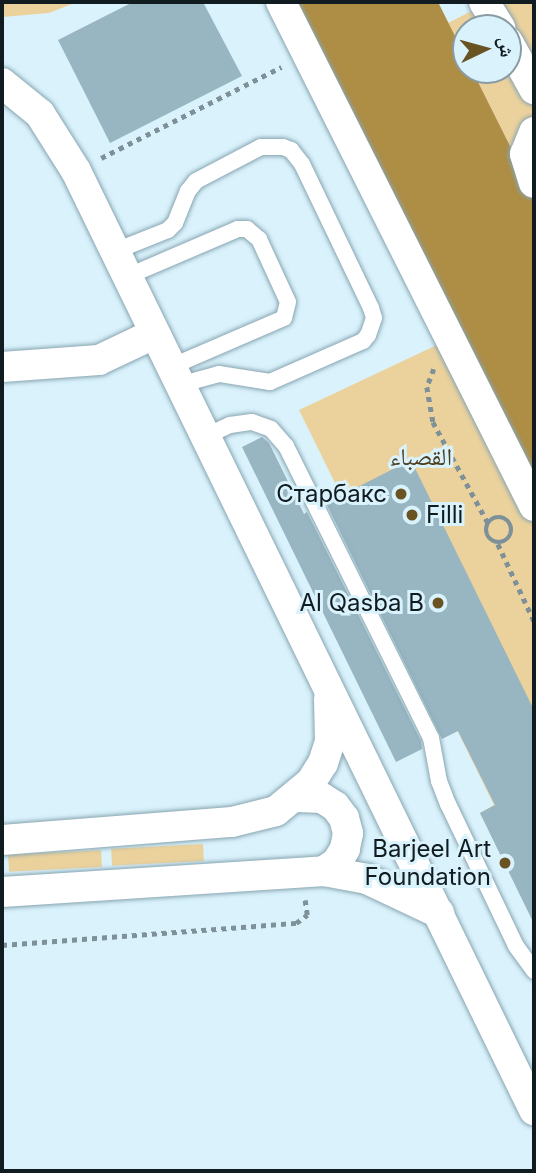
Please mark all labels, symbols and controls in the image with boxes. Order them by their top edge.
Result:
north arrow [452,14,522,84]
text: ش [494,36,519,58]
park label: القصباء [390,443,452,471]
place label: Старбакс [276,480,387,508]
marker: Старбакс [393,486,409,502]
place label: Filli [426,501,463,529]
marker: Filli [404,507,420,523]
place label: Al Qasba B [300,589,424,617]
marker: Al Qasba B [430,595,446,611]
place label: Barjeel Art Foundation [365,835,491,891]
marker: Barjeel Art Foundation [497,855,513,871]

